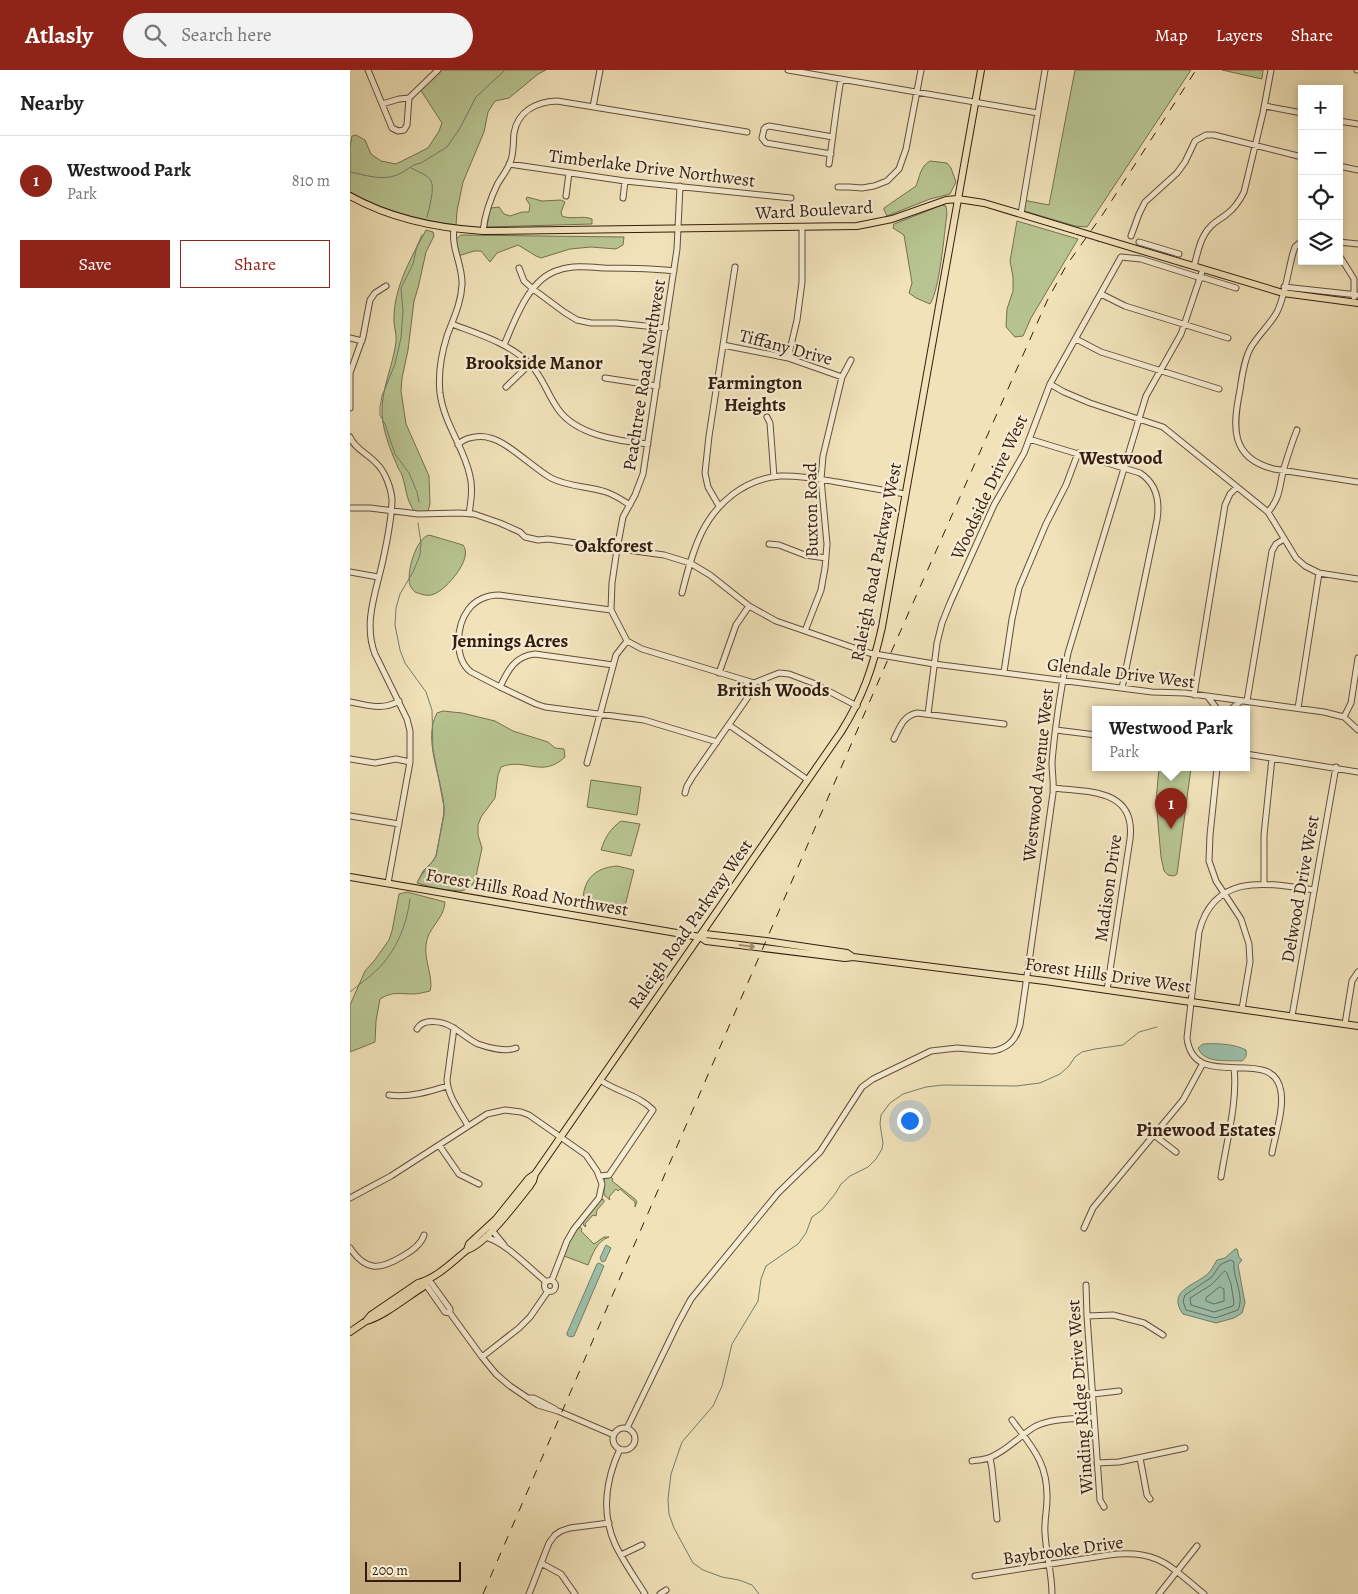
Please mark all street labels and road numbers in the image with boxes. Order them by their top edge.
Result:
street label: Timberlake Drive Northwest [547,143,757,193]
street label: Ward Boulevard [754,195,874,225]
street label: Peachtree Road Northwest [617,278,671,472]
street label: Tiffany Drive [737,323,835,371]
street label: Woodside Drive West [944,411,1033,564]
street label: Raleigh Road Parkway West [845,460,907,664]
street label: Buxton Road [798,462,824,558]
street label: Glendale Drive West [1046,652,1196,694]
street label: Westwood Avenue West [1017,687,1059,864]
street label: Delwood Drive West [1275,813,1325,965]
street label: Madison Drive [1089,833,1127,943]
street label: Raleigh Road Parkway West [622,834,758,1014]
street label: Forest Hills Road Northwest [424,862,630,922]
street label: Forest Hills Drive West [1023,951,1193,999]
street label: Winding Ridge Drive West [1061,1299,1099,1496]
street label: Baybrooke Drive [1001,1530,1125,1570]

